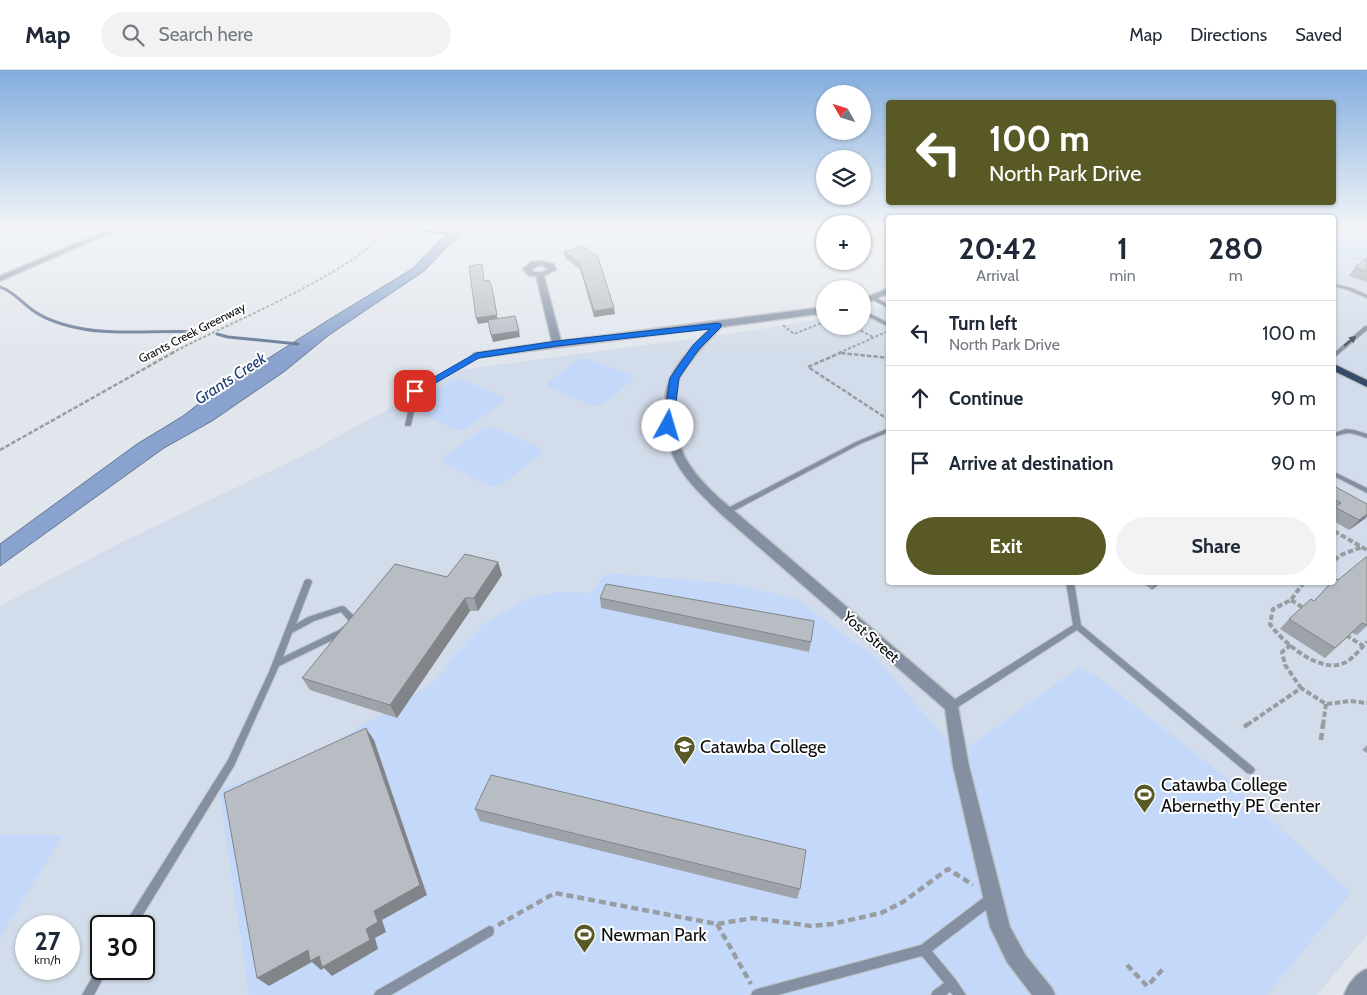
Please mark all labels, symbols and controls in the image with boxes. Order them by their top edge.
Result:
search box [101,12,451,57]
text: Map [25,20,71,49]
icon: search [119,21,147,49]
text: Search here [159,23,253,46]
text: Map [1129,24,1162,46]
text: Directions [1190,24,1267,46]
text: Saved [1295,24,1342,46]
north arrow [816,85,871,140]
map controls [816,85,871,335]
text: 100 m [989,117,1090,160]
icon: left [906,120,971,185]
button: layers [816,150,871,205]
text: North Park Drive [989,160,1141,187]
button: + [816,215,871,270]
text: 20:42 [959,230,1037,267]
text: 1 [1117,230,1128,267]
text: 280 [1208,230,1263,267]
text: Arrival [976,266,1019,285]
text: min [1109,266,1136,285]
text: m [1229,266,1243,285]
button: − [816,280,871,335]
street label: Grants Creek Greenway [136,299,248,366]
text: Turn left [949,312,1017,335]
icon: left [906,319,934,347]
text: 100 m [1262,322,1316,345]
text: North Park Drive [949,335,1060,354]
one-way arrow [1344,336,1357,347]
water label: Grants Creek [191,348,270,408]
pin [394,370,436,412]
icon: arrive [401,377,429,405]
icon: ahead [906,384,934,412]
text: Continue [949,387,1023,410]
text: 90 m [1271,387,1316,410]
position arrow [641,399,693,451]
icon: arrive [906,449,934,477]
text: Arrive at destination [949,452,1113,475]
text: 90 m [1271,452,1316,475]
button: Exit [906,517,1106,575]
button: Share [1116,517,1316,575]
street label: Yost Street [838,607,903,666]
school or university icon: Catawba College [672,735,696,766]
place label: Catawba College [700,736,826,758]
place label: Catawba College Abernethy PE Center [1161,774,1320,817]
sports icon: Catawba College Abernethy PE Center [1133,783,1157,814]
speed limit sign: 30 [90,915,155,980]
sports icon: Newman Park [573,923,597,954]
place label: Newman Park [601,924,708,946]
text: 27 [35,926,60,956]
text: km/h [34,952,61,967]

